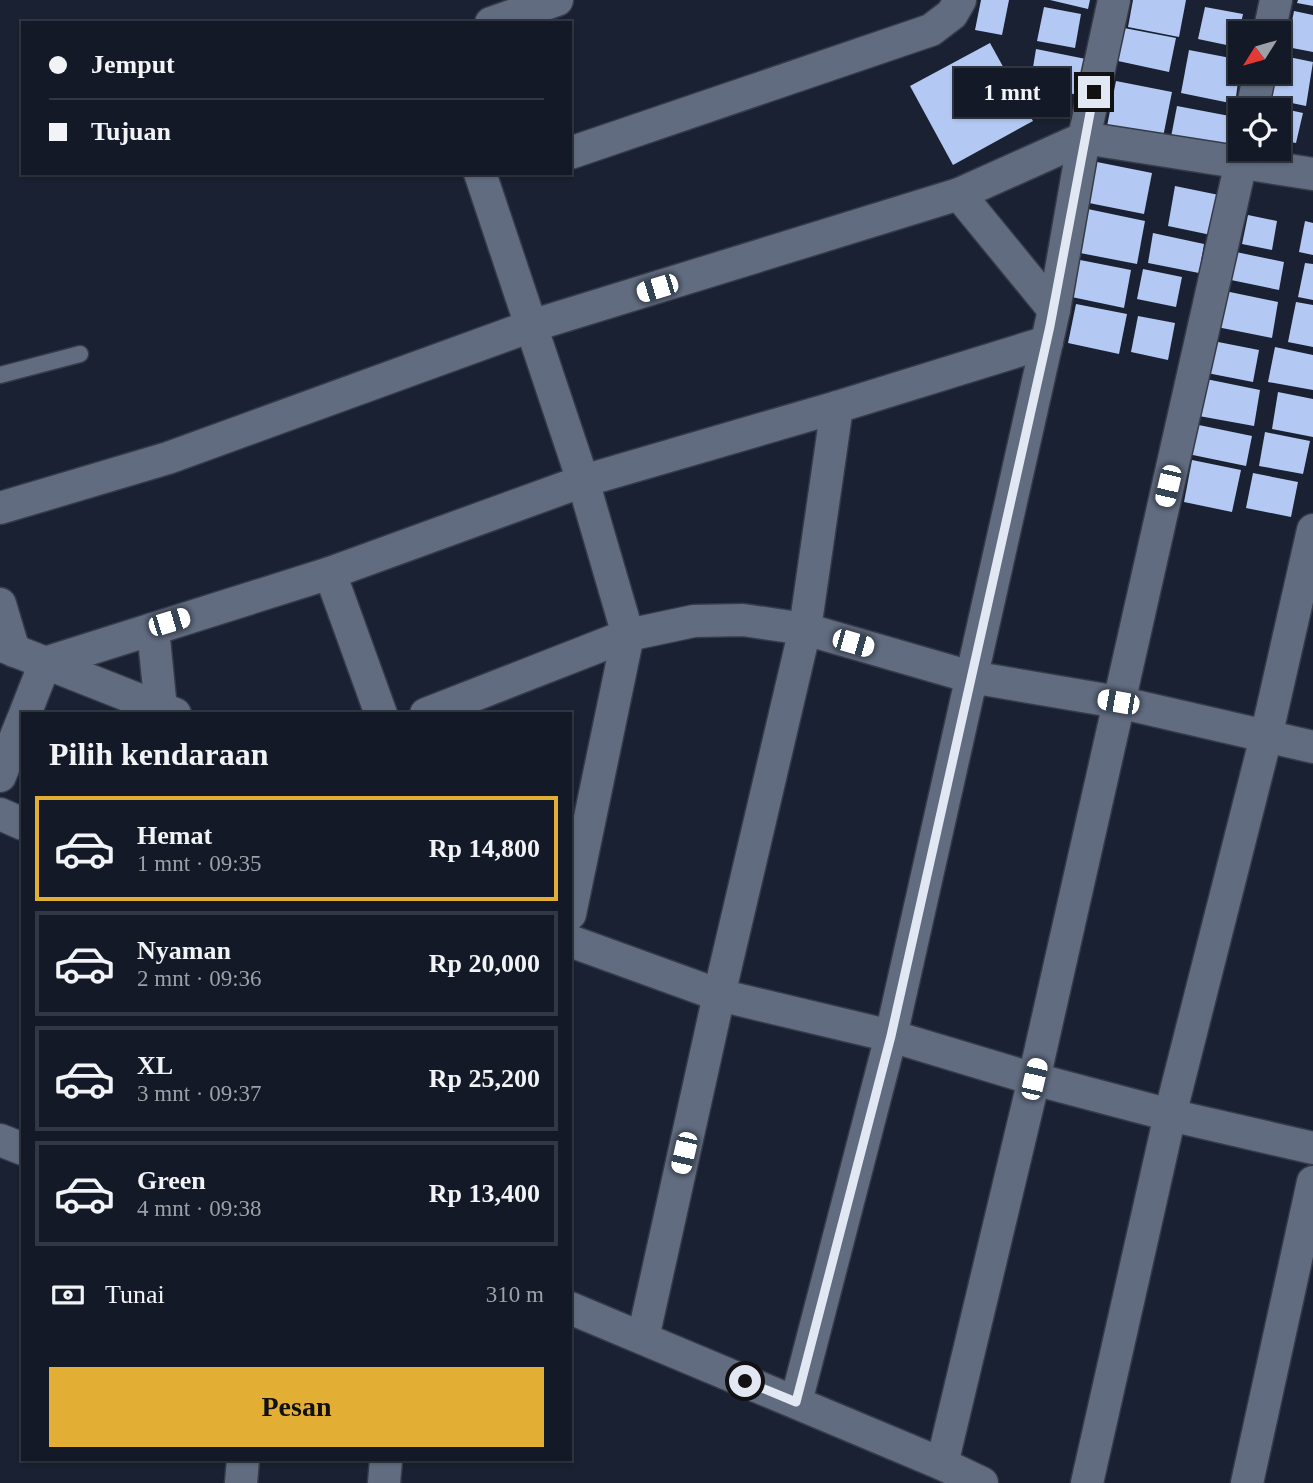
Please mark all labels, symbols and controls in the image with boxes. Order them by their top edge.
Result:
north arrow [1228,21,1292,84]
map controls [1228,21,1291,161]
text: Jemput [91,50,175,79]
callout: 1 mnt [954,68,1070,116]
route end [1078,76,1110,108]
text: 1 mnt [984,80,1040,105]
button: locate [1228,98,1291,161]
text: Tujuan [91,117,171,146]
car [634,272,681,304]
car [1154,463,1183,509]
car [146,606,193,638]
car [830,627,877,659]
car [1096,688,1141,716]
text: Pilih kendaraan [49,736,269,772]
icon: car [53,817,116,880]
text: Hemat [137,821,212,850]
text: Rp 14,800 [429,834,540,863]
text: 1 mnt · 09:35 [137,851,262,876]
icon: car [53,932,116,995]
text: Nyaman [137,936,231,965]
text: Rp 20,000 [429,949,540,978]
text: 2 mnt · 09:36 [137,966,262,991]
icon: car [53,1047,116,1110]
text: XL [137,1051,173,1080]
car [1020,1056,1049,1102]
text: Rp 25,200 [429,1064,540,1093]
text: 3 mnt · 09:37 [137,1081,262,1106]
car [670,1130,699,1176]
icon: car [53,1162,116,1225]
text: Green [137,1166,206,1195]
text: Rp 13,400 [429,1179,540,1208]
text: 4 mnt · 09:38 [137,1196,262,1221]
icon: cash [49,1276,87,1314]
text: Tunai [105,1280,165,1309]
text: 310 m [486,1282,544,1307]
route start [729,1365,761,1397]
button: Pesan [49,1367,544,1447]

